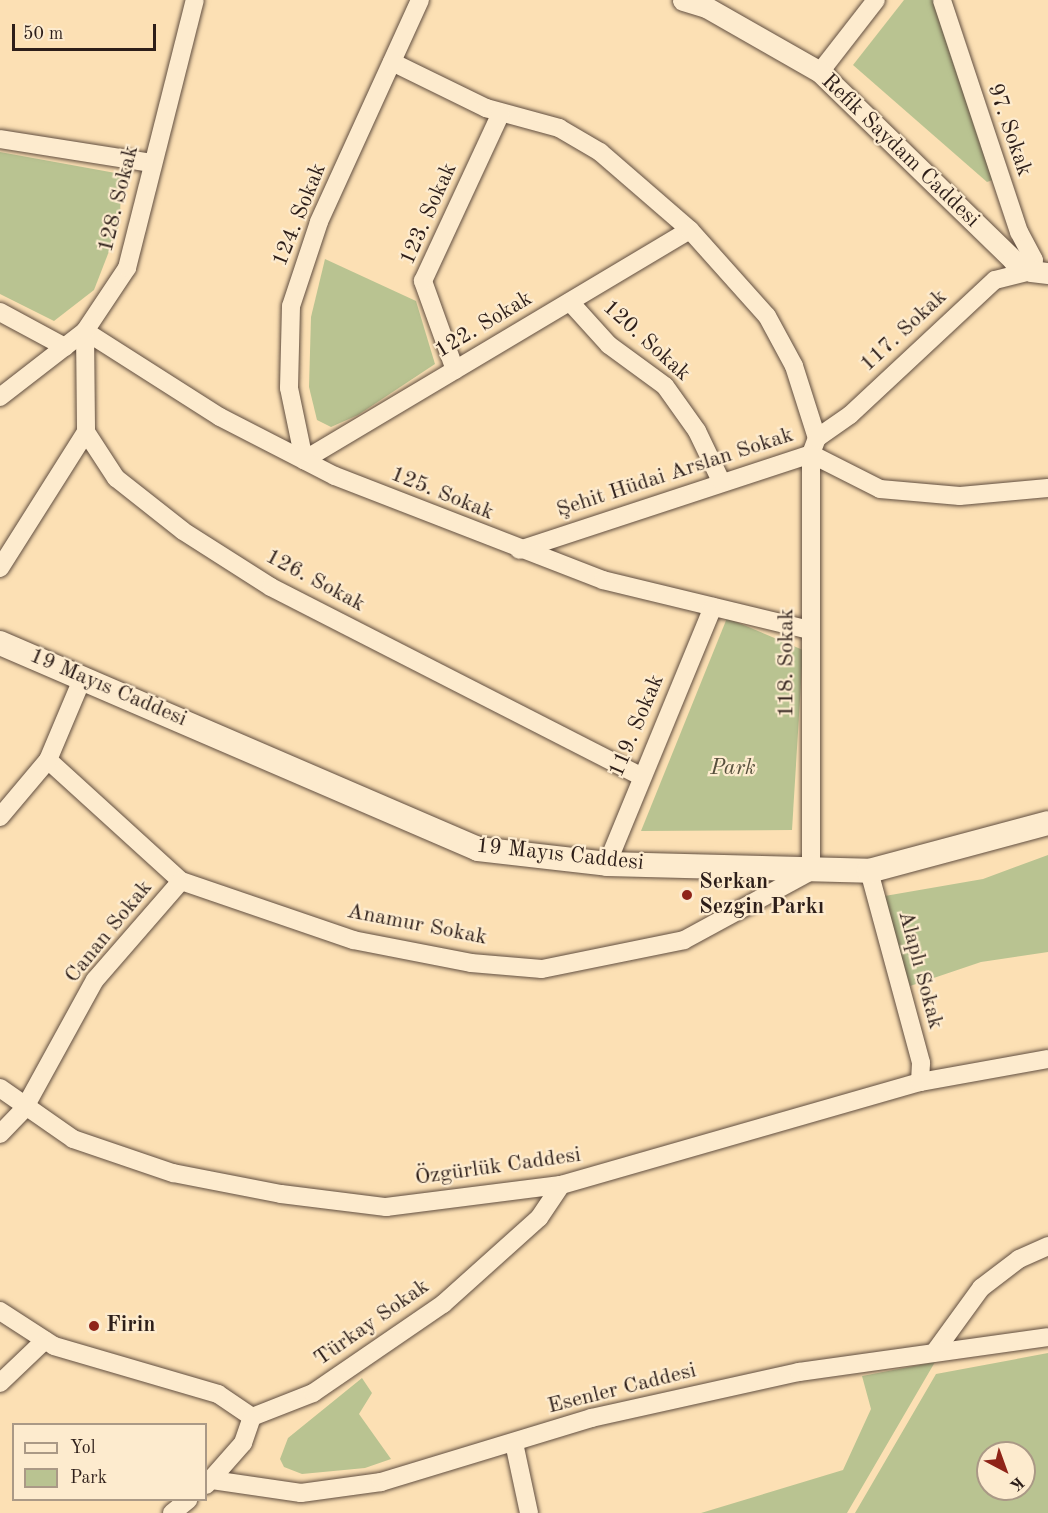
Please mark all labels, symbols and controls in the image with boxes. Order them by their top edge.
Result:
scale bar [15,12,159,50]
text: 50 m [23,25,63,43]
street label: Refik Saydam Caddesi [815,69,985,233]
street label: 97. Sokak [981,80,1037,180]
street label: 128. Sokak [93,143,145,255]
street label: 123. Sokak [395,159,463,269]
street label: 124. Sokak [267,160,333,270]
street label: 117. Sokak [855,284,953,378]
street label: 122. Sokak [431,286,537,364]
street label: 120. Sokak [597,295,695,387]
street label: Şehit Hüdai Arslan Sokak [553,422,797,524]
street label: 125. Sokak [387,461,497,527]
street label: 126. Sokak [261,544,369,618]
street label: 118. Sokak [774,609,800,717]
street label: 19 Mayıs Caddesi [25,643,191,733]
street label: 119. Sokak [604,671,670,781]
park label: Park [710,756,756,782]
street label: 19 Mayıs Caddesi [475,833,645,877]
place label: Serkan Sezgin Parkı [699,869,824,920]
street label: Canan Sokak [60,875,158,989]
marker: Serkan Sezgin Parkı [680,888,694,902]
street label: Anamur Sokak [345,898,489,952]
street label: Alaplı Sokak [892,908,948,1032]
street label: Özgürlük Caddesi [413,1142,583,1192]
street label: Türkay Sokak [309,1274,435,1372]
place label: Firin [106,1313,156,1339]
marker: Firin [87,1319,101,1333]
street label: Esenler Caddesi [545,1358,699,1420]
legend [12,1423,207,1501]
text: Yol [70,1439,96,1457]
north arrow [976,1441,1036,1501]
text: Park [70,1469,107,1487]
text: K [1007,1473,1026,1493]

